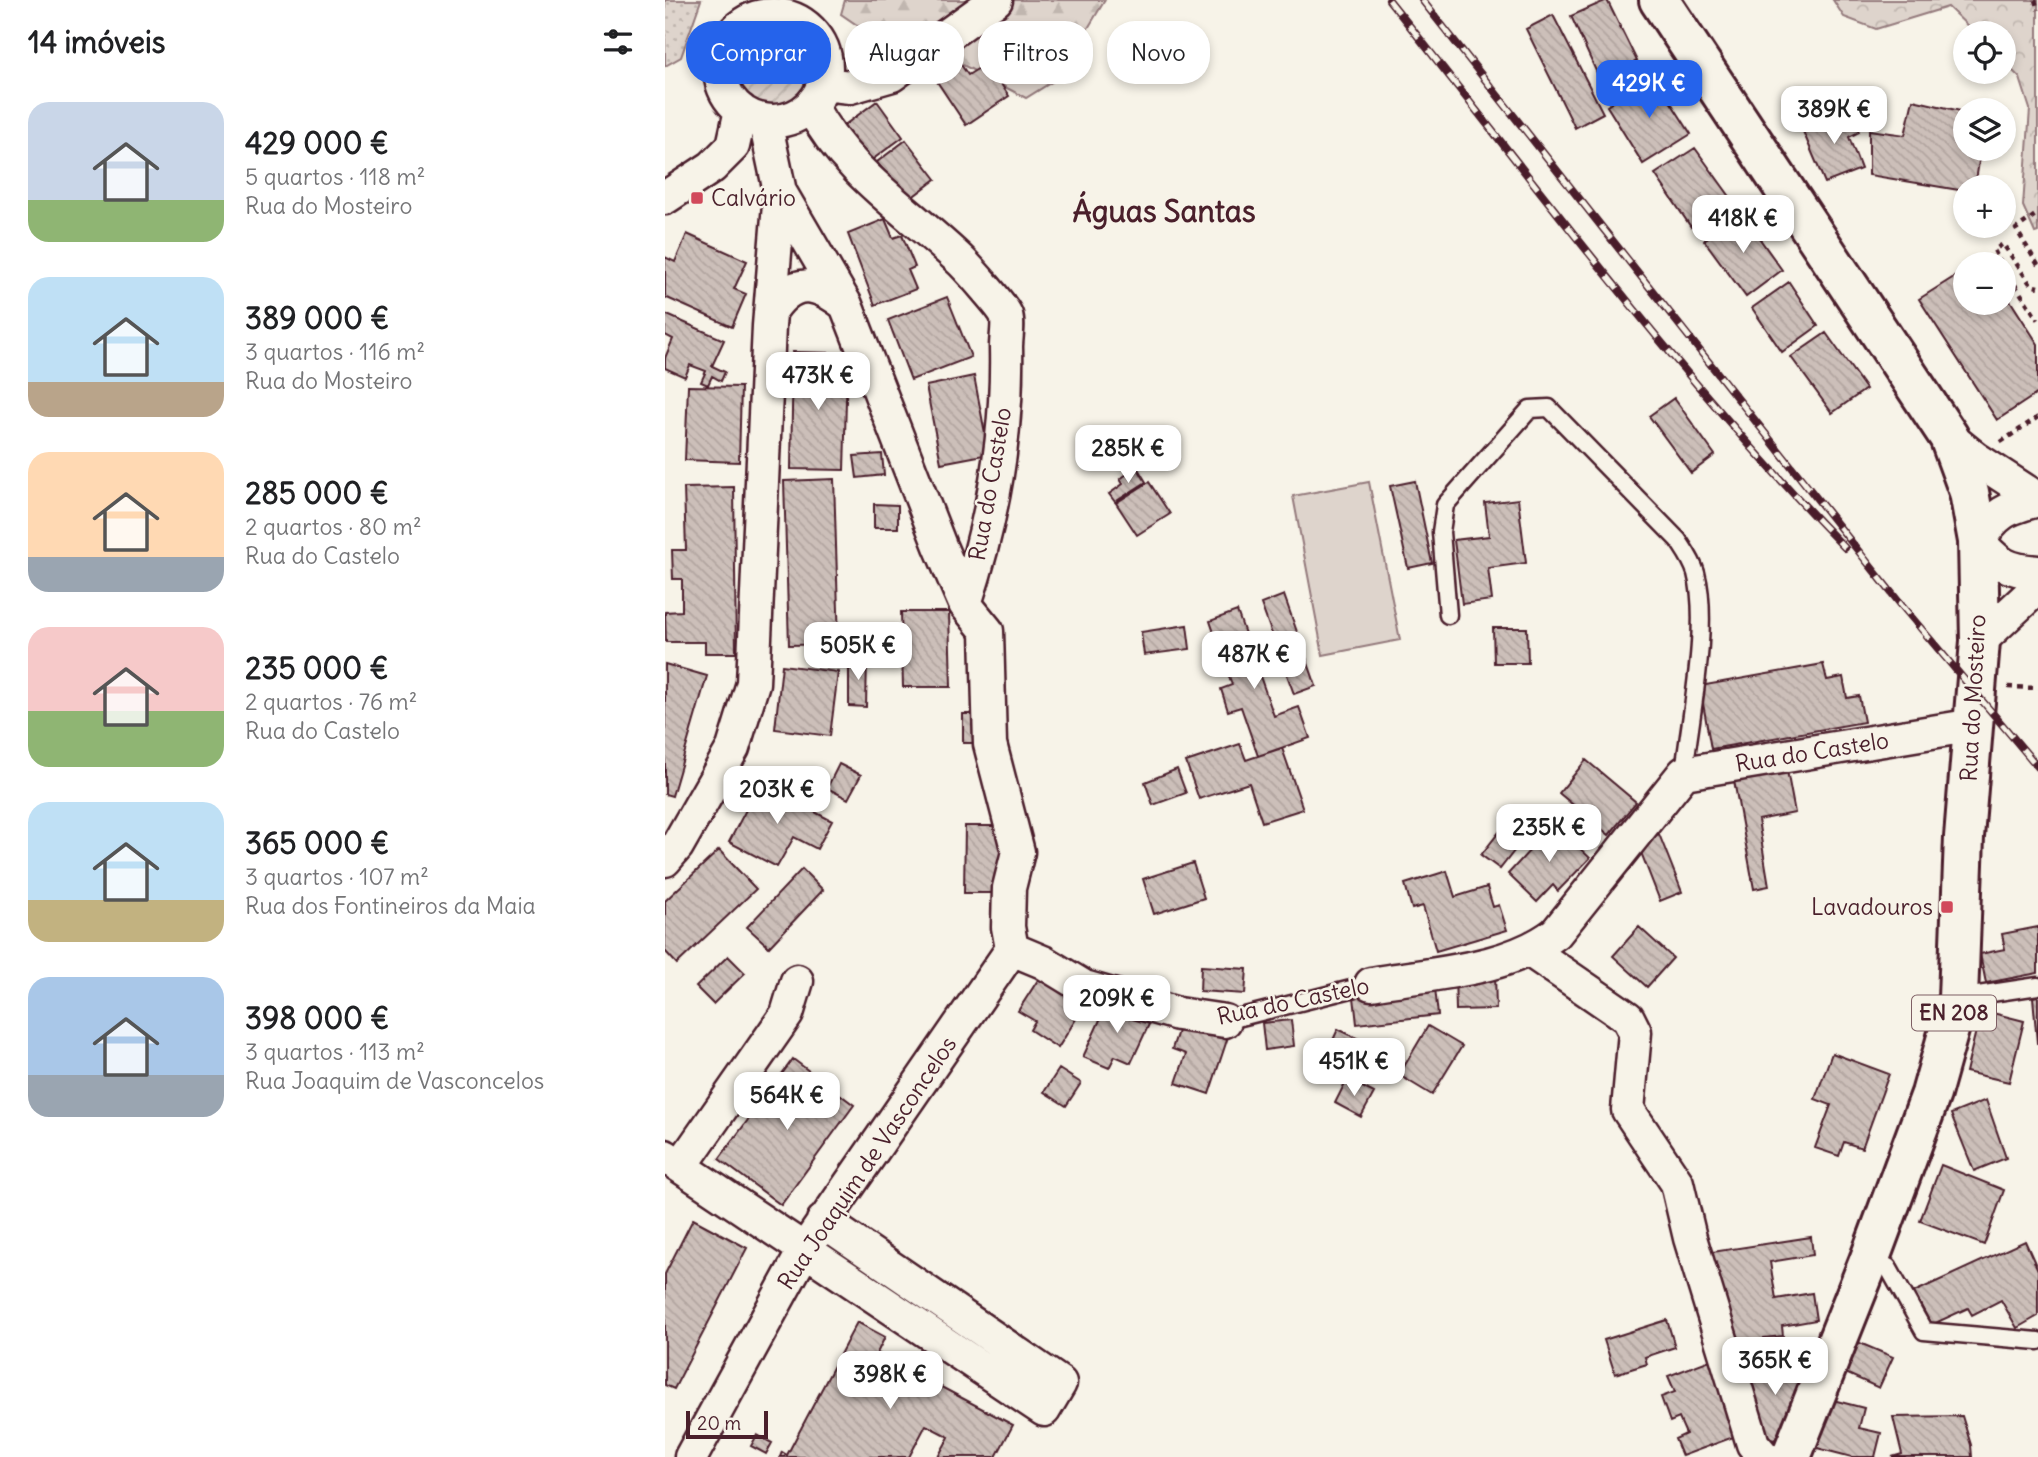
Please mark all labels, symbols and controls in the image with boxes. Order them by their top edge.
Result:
chip: Comprar [686,21,831,84]
chip: Alugar [845,21,964,84]
chip: Filtros [978,21,1093,84]
chip: Novo [1107,21,1210,84]
map controls [1953,21,2016,315]
button: locate [1953,21,2016,84]
text: 14 imóveis [28,23,165,61]
icon: filters [599,23,637,61]
pin: 429K € [1592,60,1706,120]
text: 429K € [1612,68,1686,97]
pin: 389K € [1777,86,1891,146]
text: 389K € [1797,94,1871,123]
button: layers [1953,98,2016,161]
text: 429 000 € [245,124,389,162]
icon: home [84,130,168,214]
text: 5 quartos · 118 m² [245,162,425,191]
button: + [1953,175,2016,238]
place label: Calvário [711,183,796,212]
marker: Calvário [689,190,705,206]
district label: Águas Santas [1072,190,1256,230]
text: Rua do Mosteiro [245,191,412,220]
pin: 418K € [1686,196,1800,255]
text: 418K € [1708,203,1778,232]
button: − [1953,252,2016,315]
text: 389 000 € [245,299,389,337]
icon: home [84,305,168,389]
text: 3 quartos · 116 m² [245,337,425,366]
pin: 473K € [761,352,875,412]
text: 473K € [782,360,854,389]
text: Rua do Mosteiro [245,366,412,395]
street label: Rua do Castelo [962,405,1017,563]
pin: 285K € [1071,426,1185,485]
text: 285K € [1091,433,1165,462]
text: 285 000 € [245,474,389,512]
icon: home [84,480,168,564]
text: 2 quartos · 80 m² [245,512,421,541]
text: Rua do Castelo [245,541,400,570]
street label: Rua do Mosteiro [1954,614,1991,782]
pin: 505K € [801,622,915,682]
text: 505K € [820,630,896,659]
pin: 487K € [1197,632,1311,691]
text: 487K € [1218,639,1290,668]
text: 235 000 € [245,649,389,687]
icon: home [84,655,168,739]
text: 2 quartos · 76 m² [245,687,417,716]
text: Rua do Castelo [245,716,400,745]
street label: Rua do Castelo [1733,725,1891,778]
pin: 203K € [720,766,834,826]
text: 203K € [739,774,815,803]
pin: 235K € [1492,804,1606,864]
text: 235K € [1512,812,1586,841]
text: 365 000 € [245,824,389,862]
icon: home [84,830,168,914]
text: 3 quartos · 107 m² [245,862,429,891]
text: Rua dos Fontineiros da Maia [245,891,536,920]
place label: Lavadouros [1811,892,1933,921]
marker: Lavadouros [1939,899,1955,915]
street label: Rua do Castelo [1214,970,1372,1031]
pin: 209K € [1060,976,1174,1035]
text: 209K € [1079,983,1155,1012]
road number: EN 208 [1912,996,1996,1030]
text: 398 000 € [245,999,389,1037]
icon: home [84,1005,168,1089]
street label: Rua Joaquim de Vasconcelos [771,1031,962,1295]
text: 3 quartos · 113 m² [245,1037,425,1066]
pin: 451K € [1297,1038,1411,1098]
text: 451K € [1319,1046,1389,1075]
text: Rua Joaquim de Vasconcelos [245,1066,544,1095]
pin: 564K € [730,1072,844,1132]
text: 564K € [750,1080,824,1109]
pin: 365K € [1718,1338,1832,1397]
text: 365K € [1738,1345,1812,1374]
pin: 398K € [833,1352,947,1411]
text: 398K € [853,1359,927,1388]
scale bar [686,1408,768,1440]
text: 20 m [697,1411,741,1435]

